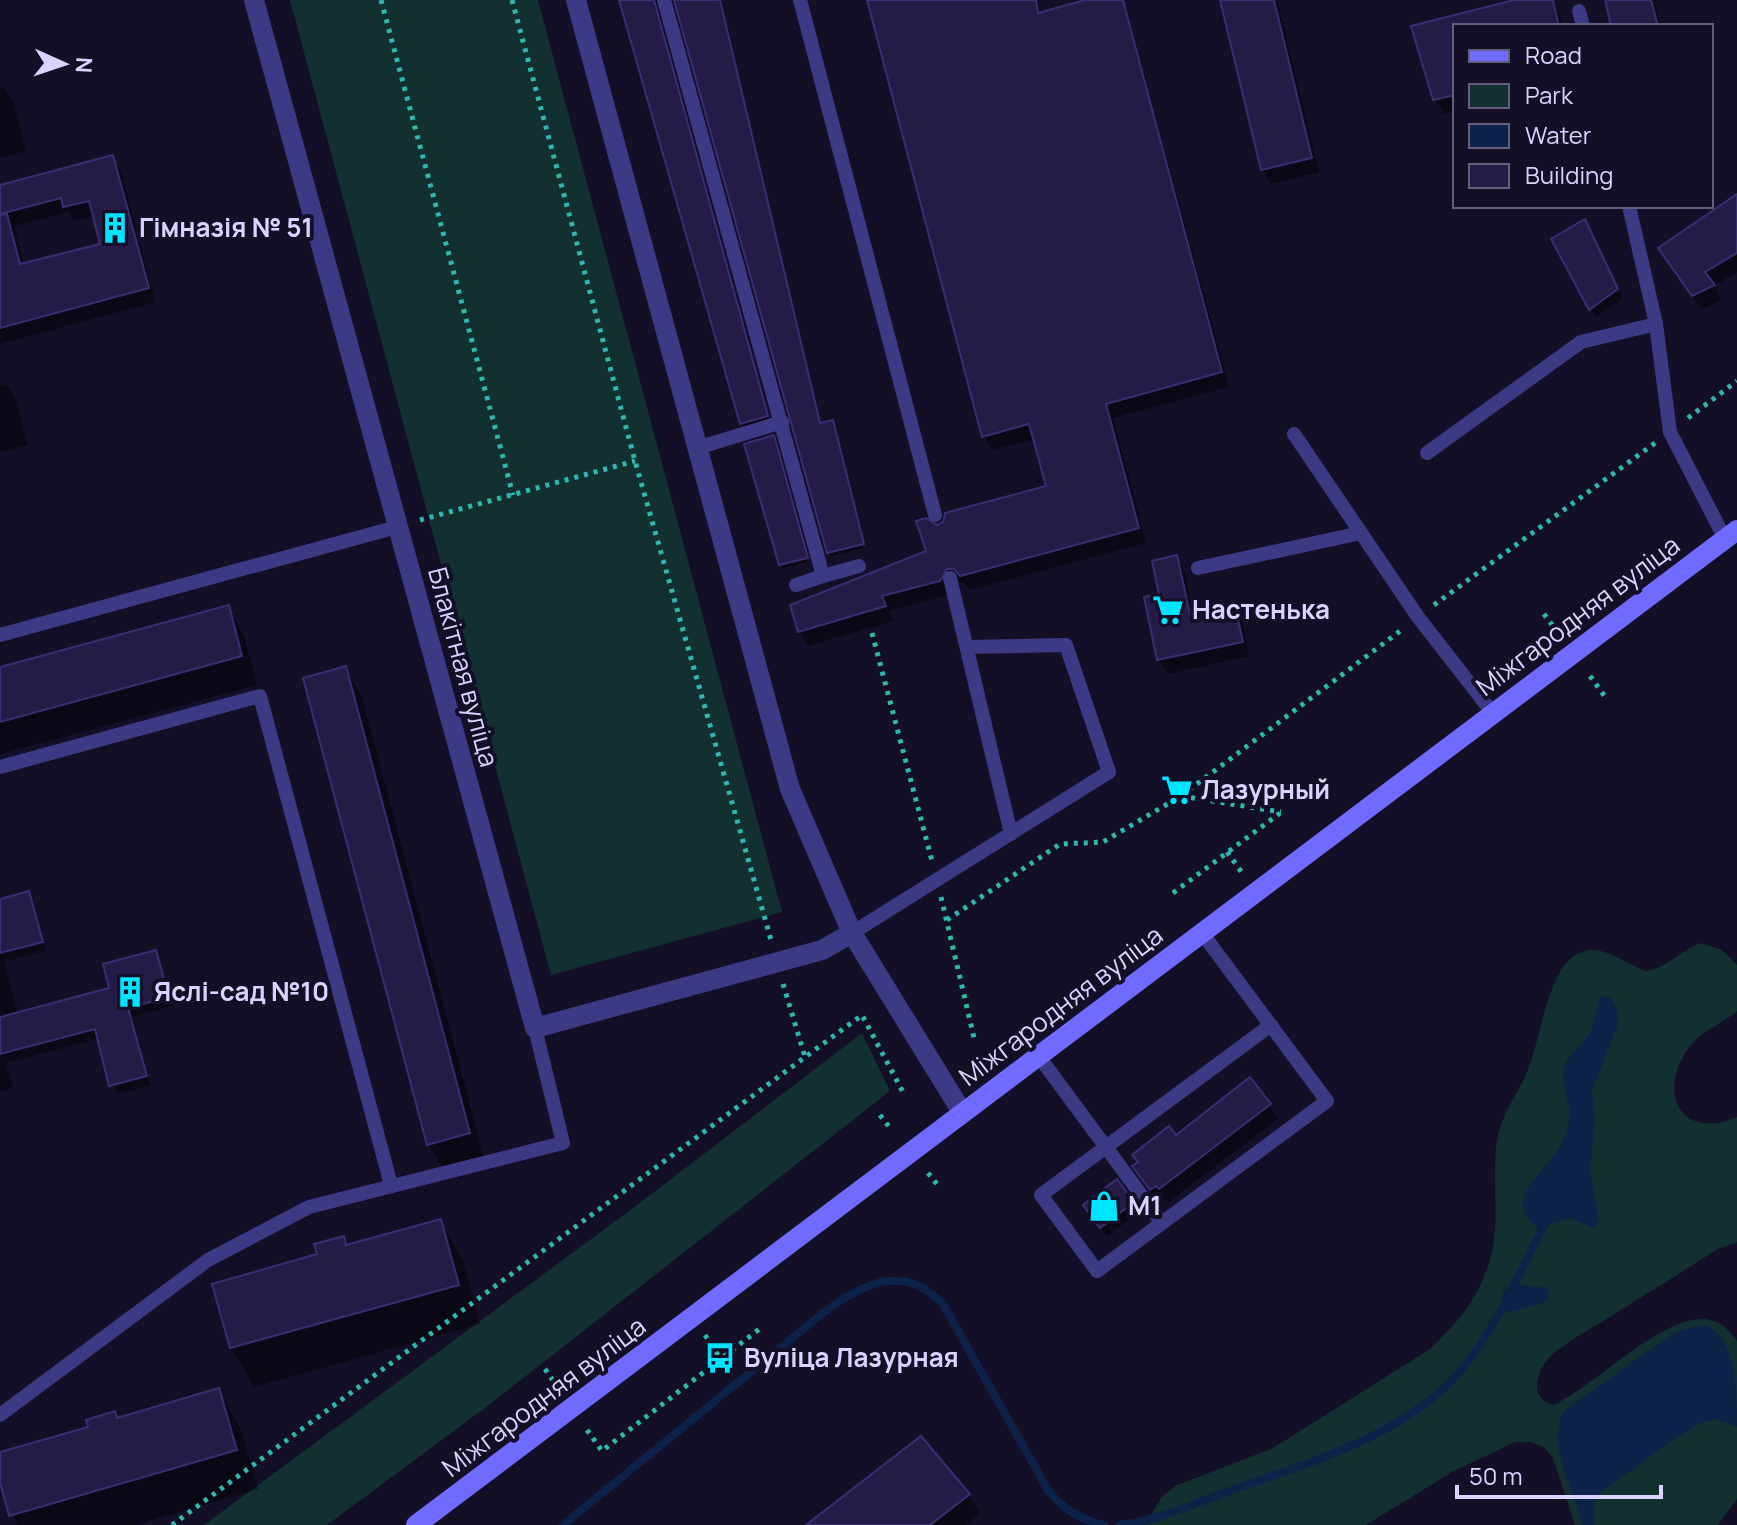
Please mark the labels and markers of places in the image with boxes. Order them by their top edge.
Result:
place label: Гімназія № 51 [139,209,313,245]
building icon: Гімназія № 51 [98,211,132,245]
place label: Настенька [1192,591,1330,627]
supermarket icon: Настенька [1151,593,1185,627]
place label: Лазурный [1201,771,1330,807]
supermarket icon: Лазурный [1160,773,1194,807]
place label: Яслі-сад №10 [154,973,329,1009]
building icon: Яслі-сад №10 [113,975,147,1009]
place label: М1 [1128,1187,1162,1223]
shop icon: М1 [1087,1189,1121,1223]
place label: Вуліца Лазурная [744,1339,959,1375]
bus stop icon: Вуліца Лазурная [703,1341,737,1375]

